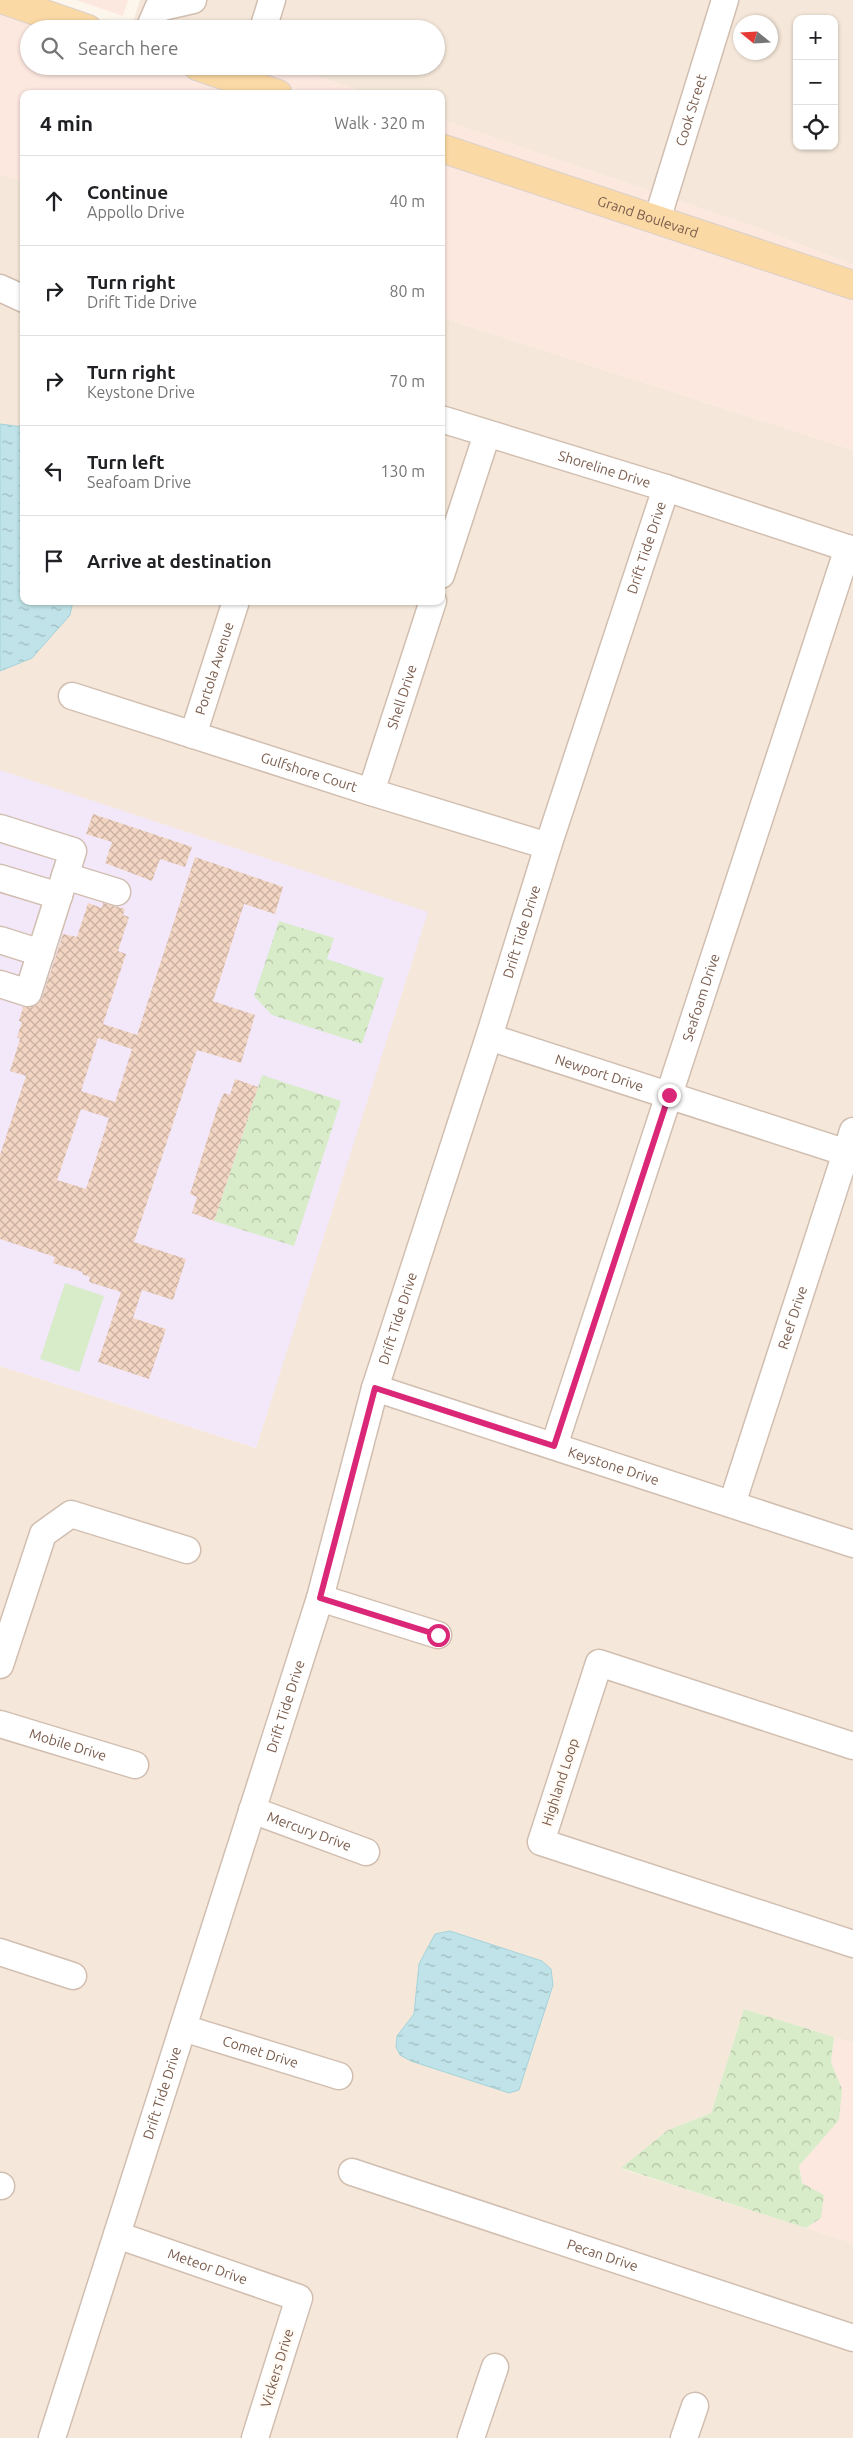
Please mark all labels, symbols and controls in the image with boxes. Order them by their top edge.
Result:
north arrow [733,15,778,60]
map controls [793,15,838,150]
button: + [793,15,838,60]
search box [20,20,445,75]
icon: search [38,34,66,62]
text: Search here [78,37,178,59]
button: − [793,60,838,105]
street label: Cook Street [672,72,710,148]
button: locate [793,105,838,150]
text: 4 min [40,111,93,135]
text: Walk · 320 m [334,114,425,132]
text: Continue [87,181,168,203]
icon: ahead [40,187,68,215]
text: 40 m [389,192,425,210]
street label: Grand Boulevard [595,193,700,241]
text: Appollo Drive [87,203,185,221]
text: Turn right [87,271,175,293]
icon: right [40,277,68,305]
text: 80 m [389,282,425,300]
text: Drift Tide Drive [87,293,197,311]
text: Turn right [87,361,175,383]
icon: right [40,367,68,395]
text: 70 m [389,372,425,390]
text: Keystone Drive [87,383,195,401]
street label: Shoreline Drive [556,447,653,491]
text: Turn left [87,451,165,473]
icon: left [40,457,68,485]
text: 130 m [380,462,425,480]
text: Seafoam Drive [87,473,191,491]
street label: Drift Tide Drive [624,499,669,596]
icon: arrive [40,547,68,575]
text: Arrive at destination [87,550,272,572]
street label: Portola Avenue [192,620,237,717]
street label: Shell Drive [384,663,420,731]
street label: Gulfshore Court [259,749,360,795]
street label: Drift Tide Drive [500,883,543,980]
street label: Seafoam Drive [679,951,723,1043]
street label: Newport Drive [553,1051,646,1095]
route end [658,1084,681,1107]
street label: Drift Tide Drive [375,1270,420,1367]
street label: Reef Drive [775,1284,810,1351]
street label: Keystone Drive [566,1444,661,1488]
route start [427,1624,450,1647]
street label: Drift Tide Drive [263,1658,308,1755]
street label: Mobile Drive [27,1725,108,1764]
street label: Highland Loop [538,1736,582,1828]
street label: Mercury Drive [265,1808,353,1854]
street label: Comet Drive [221,2033,300,2071]
street label: Drift Tide Drive [140,2045,184,2142]
street label: Pecan Drive [565,2236,640,2274]
street label: Meteor Drive [166,2245,250,2288]
street label: Vickers Drive [257,2327,297,2409]

